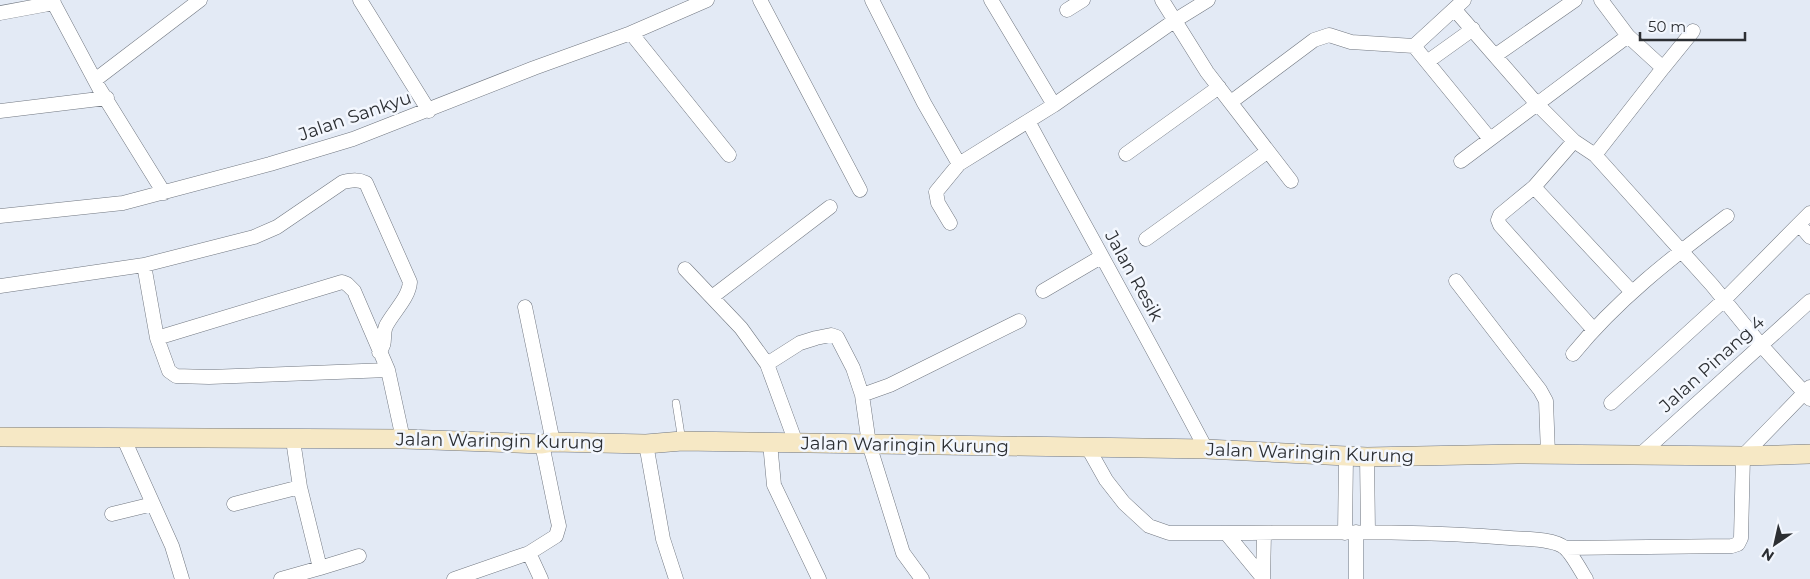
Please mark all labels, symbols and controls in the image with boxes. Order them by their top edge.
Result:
scale bar [1640,10,1745,42]
text: 50 m [1648,17,1686,36]
street label: Jalan Sankyu [295,86,414,146]
street label: Jalan Resik [1100,226,1168,325]
street label: Jalan Pinang 4 [1654,311,1769,418]
street label: Jalan Waringin Kurung [395,428,604,454]
street label: Jalan Waringin Kurung [800,432,1009,458]
street label: Jalan Waringin Kurung [1205,438,1414,468]
north arrow [1750,519,1800,569]
text: N [1758,544,1777,565]

